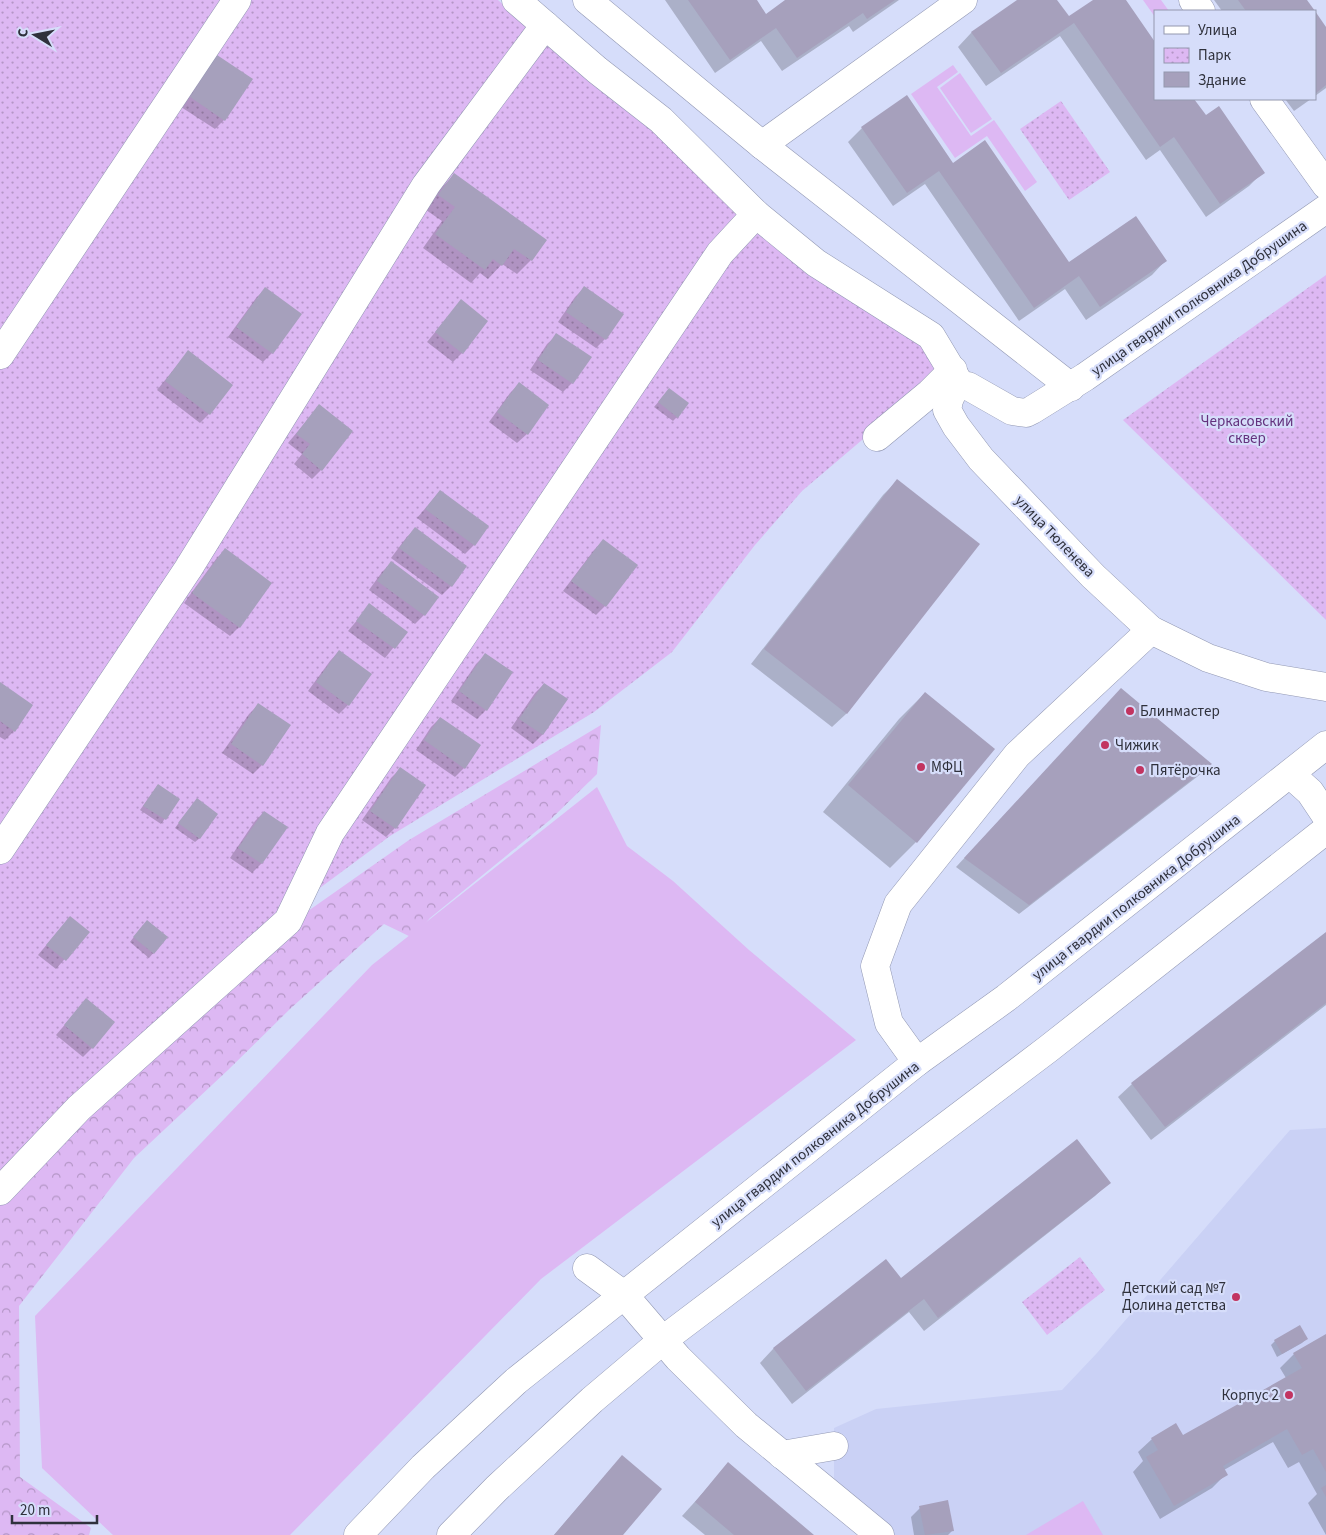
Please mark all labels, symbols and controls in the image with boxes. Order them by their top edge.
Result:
north arrow [10,10,60,60]
legend [1154,10,1316,100]
text: Улица [1198,20,1237,41]
text: С [13,27,34,39]
text: Парк [1198,45,1232,66]
text: Здание [1198,70,1246,91]
street label: улица гвардии полковника Добрушина [1087,216,1311,381]
park label: Черкасовский сквер [1200,411,1294,449]
street label: улица Тюленева [1010,490,1099,582]
place label: Блинмастер [1140,701,1220,722]
marker: Блинмастер [1124,705,1136,717]
place label: Чижик [1115,735,1159,756]
marker: Чижик [1099,739,1111,751]
place label: МФЦ [931,757,963,778]
place label: Пятёрочка [1150,760,1221,781]
marker: МФЦ [915,761,927,773]
marker: Пятёрочка [1134,764,1146,776]
street label: улица гвардии полковника Добрушина [1028,809,1245,985]
street label: улица гвардии полковника Добрушина [707,1056,924,1232]
place label: Детский сад №7 Долина детства [1122,1278,1226,1316]
marker: Детский сад №7 Долина детства [1230,1291,1242,1303]
place label: Корпус 2 [1221,1385,1279,1406]
marker: Корпус 2 [1283,1389,1295,1401]
scale bar [12,1492,98,1524]
text: 20 m [20,1500,50,1521]

